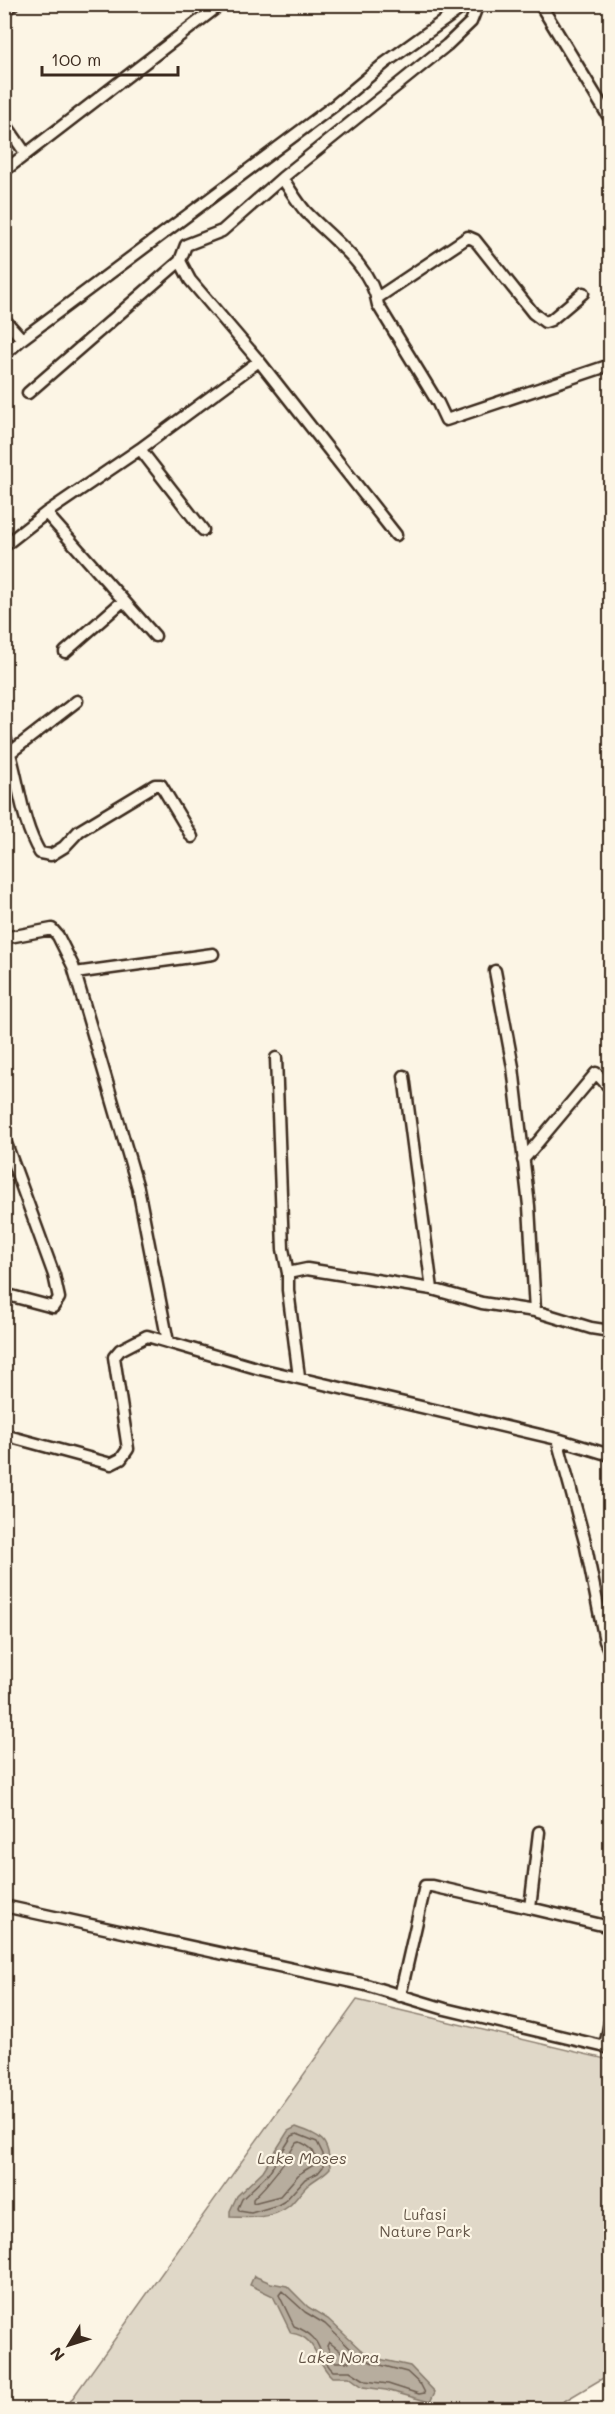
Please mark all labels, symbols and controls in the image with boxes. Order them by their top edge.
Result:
scale bar [42,39,178,77]
text: 100 m [51,47,101,71]
water label: Lake Moses [257,2147,347,2168]
park label: Lufasi Nature Park [380,2204,470,2241]
north arrow [39,2315,99,2375]
text: N [45,2343,69,2366]
water label: Lake Nora [298,2346,380,2367]

